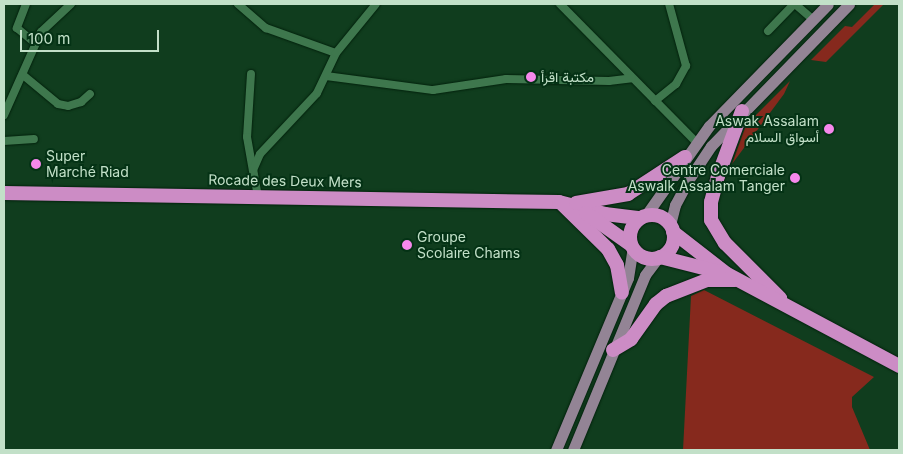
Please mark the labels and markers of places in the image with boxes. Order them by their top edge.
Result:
place label: مكتبة اقرأ [541,69,594,85]
marker: مكتبة اقرأ [525,71,537,83]
place label: Aswak Assalam أسواق السلام [715,113,819,146]
marker: Aswak Assalam أسواق السلام [823,123,835,135]
place label: Super Marché Riad [46,148,129,180]
marker: Super Marché Riad [30,158,42,170]
place label: Centre Comerciale Aswalk Assalam Tanger [628,162,785,194]
marker: Centre Comerciale Aswalk Assalam Tanger [789,172,801,184]
place label: Groupe Scolaire Chams [417,229,520,262]
marker: Groupe Scolaire Chams [401,239,413,251]

